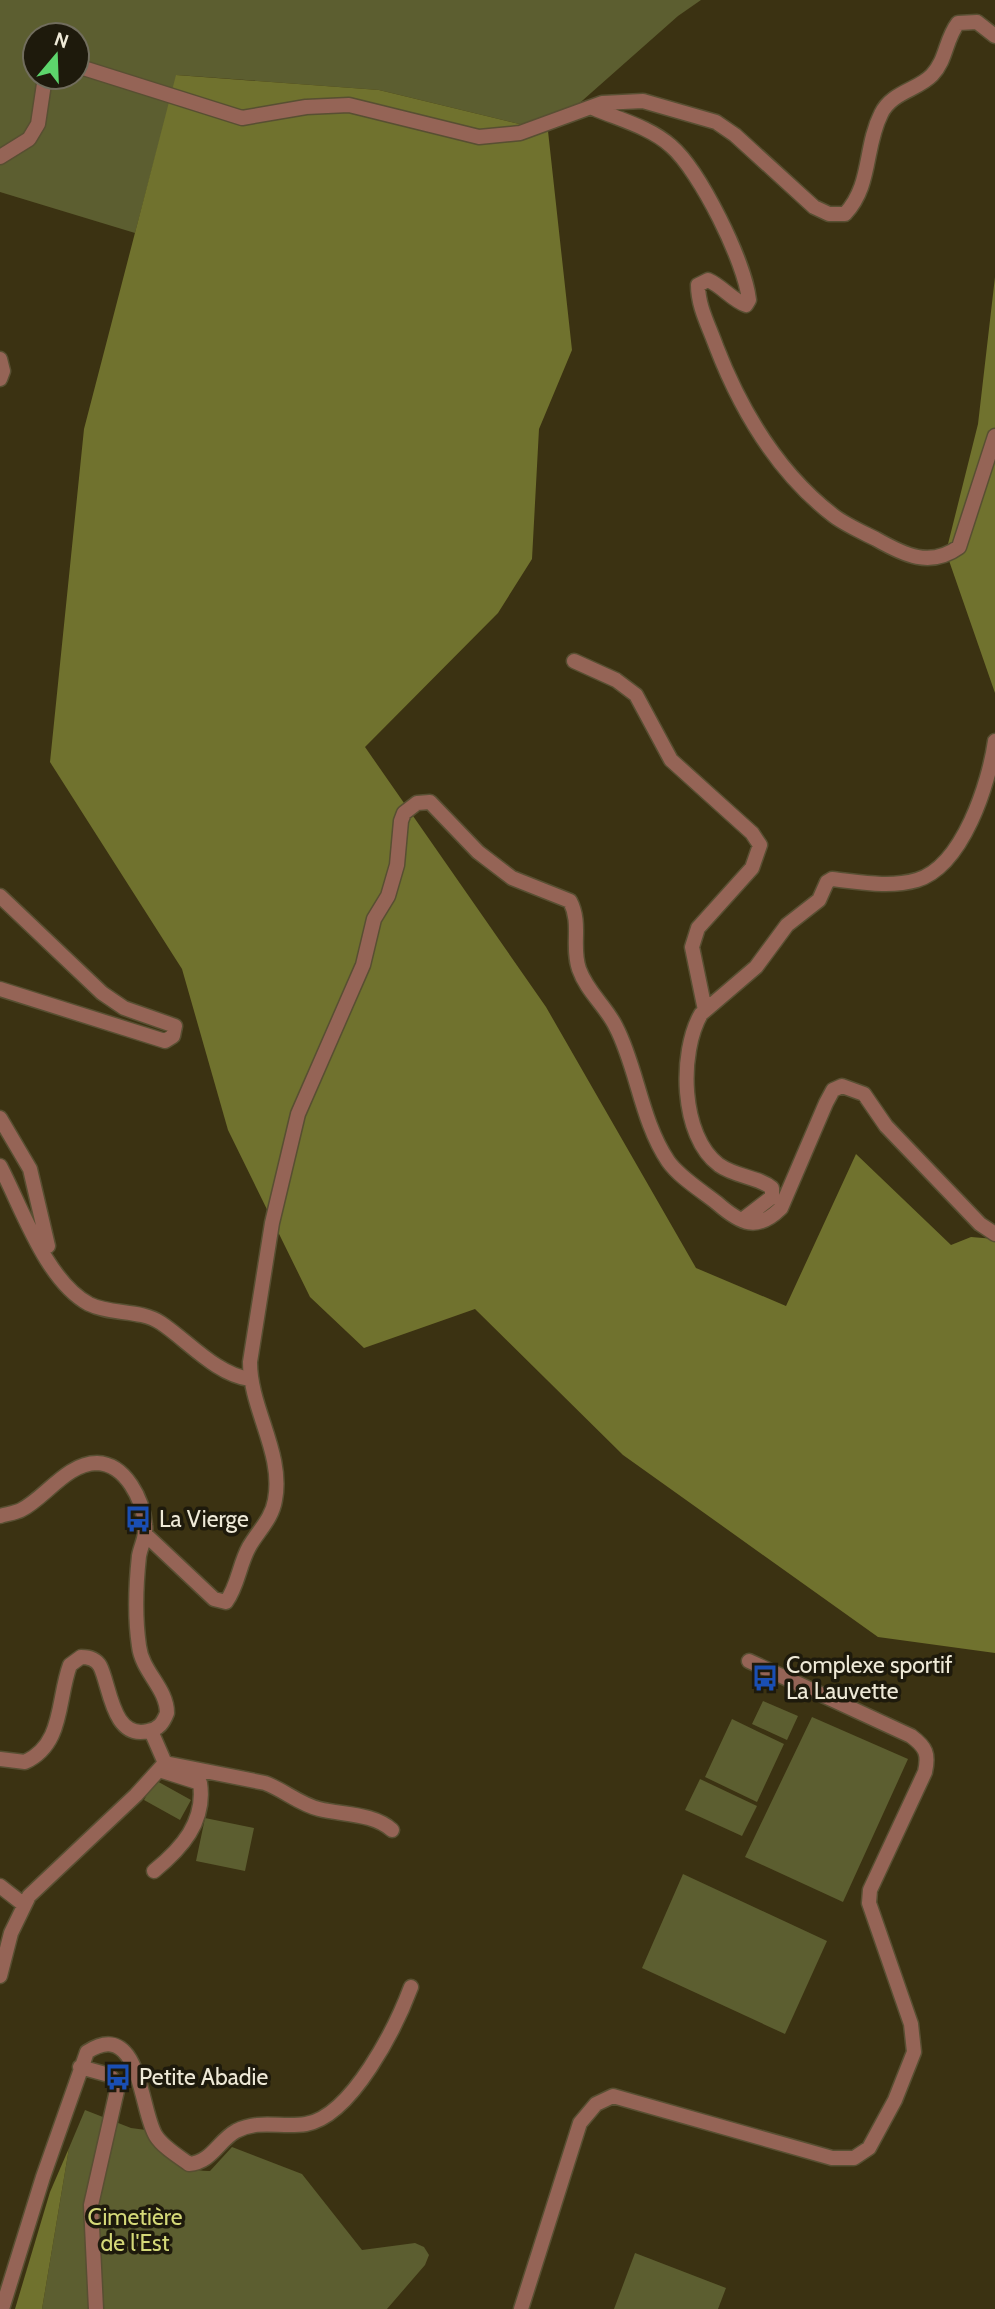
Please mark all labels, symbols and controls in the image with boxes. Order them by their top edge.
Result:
north arrow [21,21,91,91]
text: N [51,27,71,53]
bus stop icon: La Vierge [123,1504,153,1534]
place label: La Vierge [159,1505,249,1533]
place label: Complexe sportif La Lauvette [786,1651,953,1705]
bus stop icon: Complexe sportif La Lauvette [750,1663,780,1693]
bus stop icon: Petite Abadie [103,2062,133,2092]
place label: Petite Abadie [139,2063,268,2091]
park label: Cimetière de l'Est [88,2203,183,2257]

